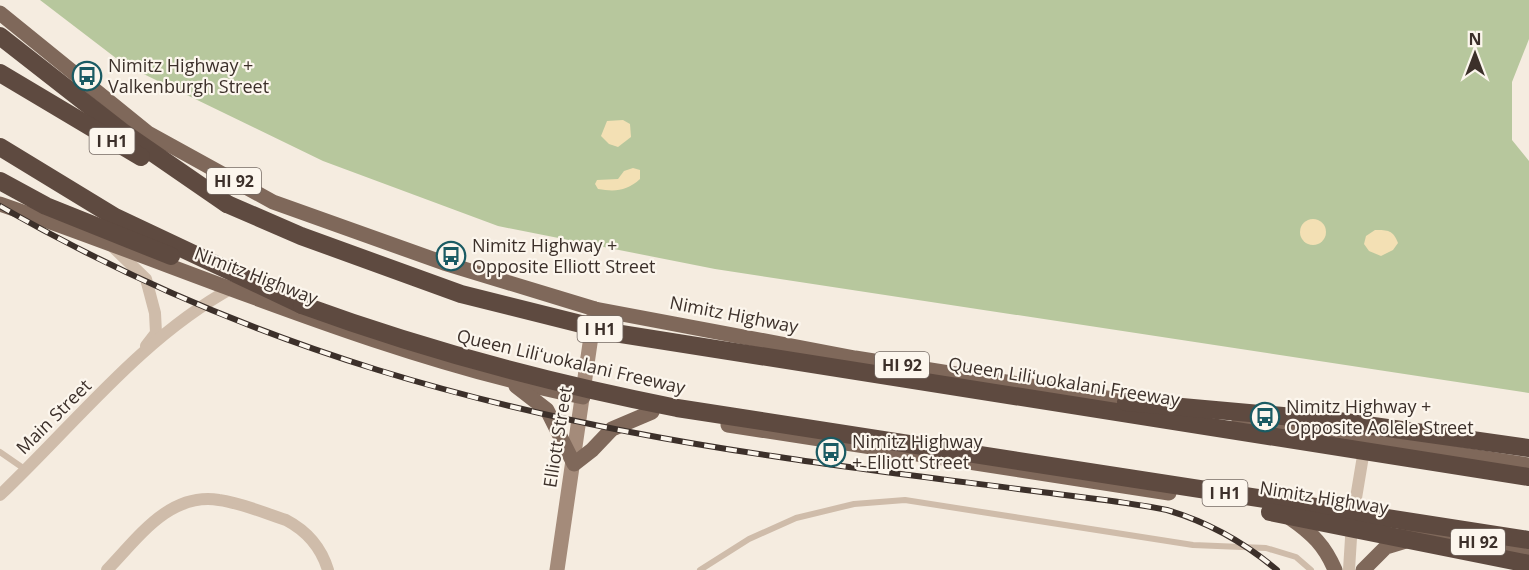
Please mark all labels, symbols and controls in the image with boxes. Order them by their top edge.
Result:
north arrow [1445,24,1505,84]
text: N [1468,28,1482,50]
place label: Nimitz Highway + Valkenburgh Street [108,53,269,98]
bus stop icon: Nimitz Highway + Valkenburgh Street [71,60,103,92]
road number: I H1 [90,128,134,154]
road number: HI 92 [207,168,261,194]
place label: Nimitz Highway + Opposite Elliott Street [472,233,655,278]
street label: Nimitz Highway [191,240,322,310]
bus stop icon: Nimitz Highway + Opposite Elliott Street [435,240,467,272]
street label: Nimitz Highway [668,290,801,338]
road number: I H1 [578,316,622,342]
street label: Queen Liliʻuokalani Freeway [455,323,689,399]
street label: Queen Liliʻuokalani Freeway [947,351,1183,411]
road number: HI 92 [875,352,929,378]
street label: Main Street [11,374,96,459]
street label: Elliott Street [537,384,577,489]
place label: Nimitz Highway + Opposite Aolele Street [1286,394,1474,439]
bus stop icon: Nimitz Highway + Opposite Aolele Street [1249,401,1281,433]
place label: Nimitz Highway + Elliott Street [852,429,983,474]
bus stop icon: Nimitz Highway + Elliott Street [815,436,847,468]
street label: Nimitz Highway [1258,475,1391,519]
road number: I H1 [1202,480,1248,506]
road number: HI 92 [1451,529,1505,555]

